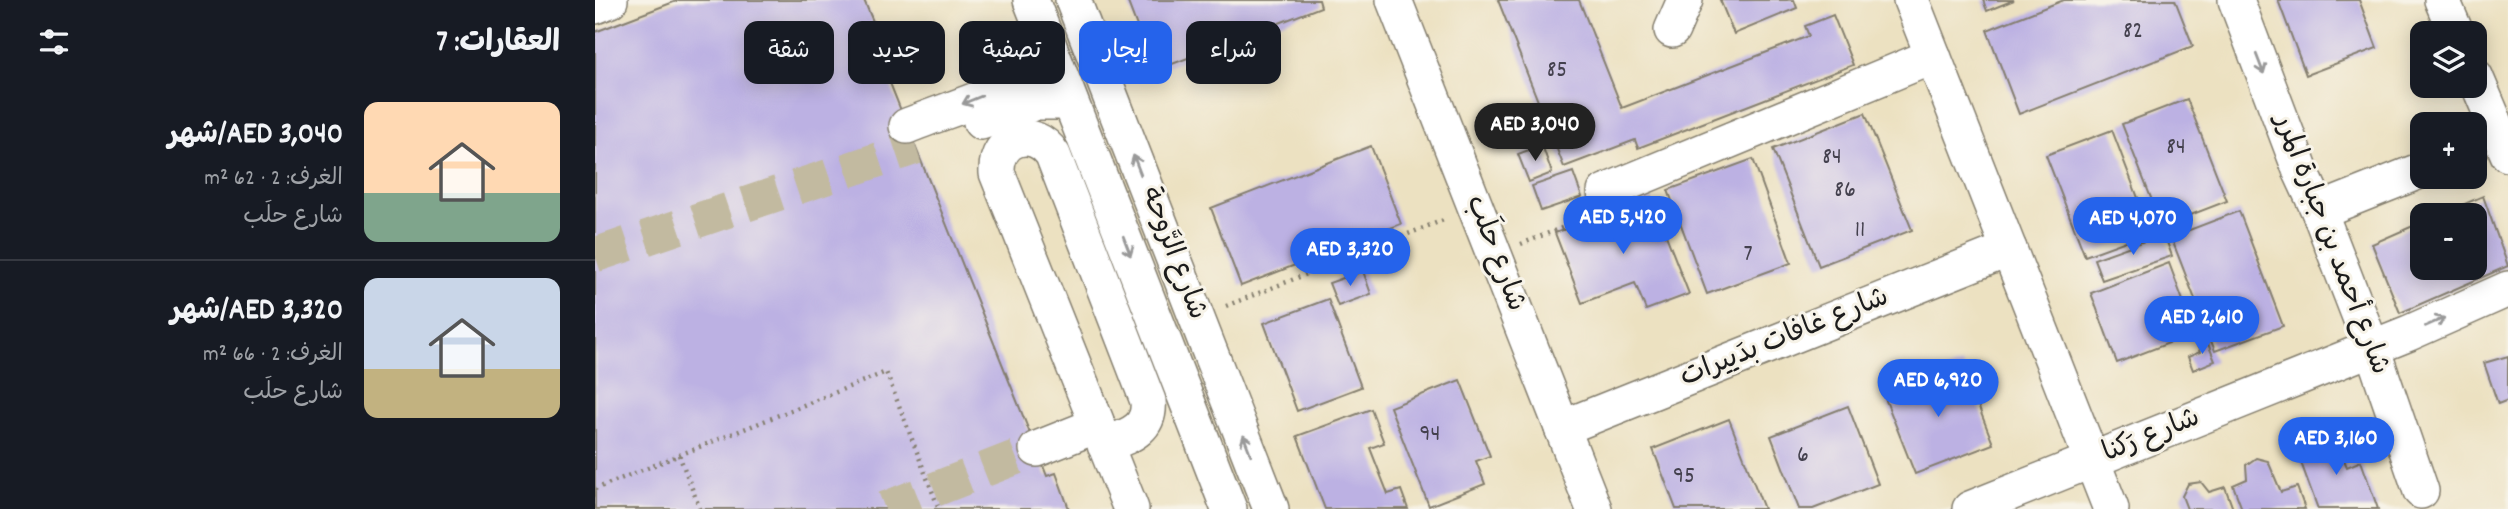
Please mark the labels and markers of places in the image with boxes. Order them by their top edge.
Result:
pin: AED 3,040 [1455,104,1615,163]
pin: AED 5,420 [1543,196,1703,256]
pin: AED 4,070 [2053,198,2213,257]
pin: AED 3,320 [1270,229,1430,288]
pin: AED 2,610 [2122,296,2282,356]
pin: AED 6,920 [1858,360,2018,419]
pin: AED 3,160 [2256,418,2416,477]

